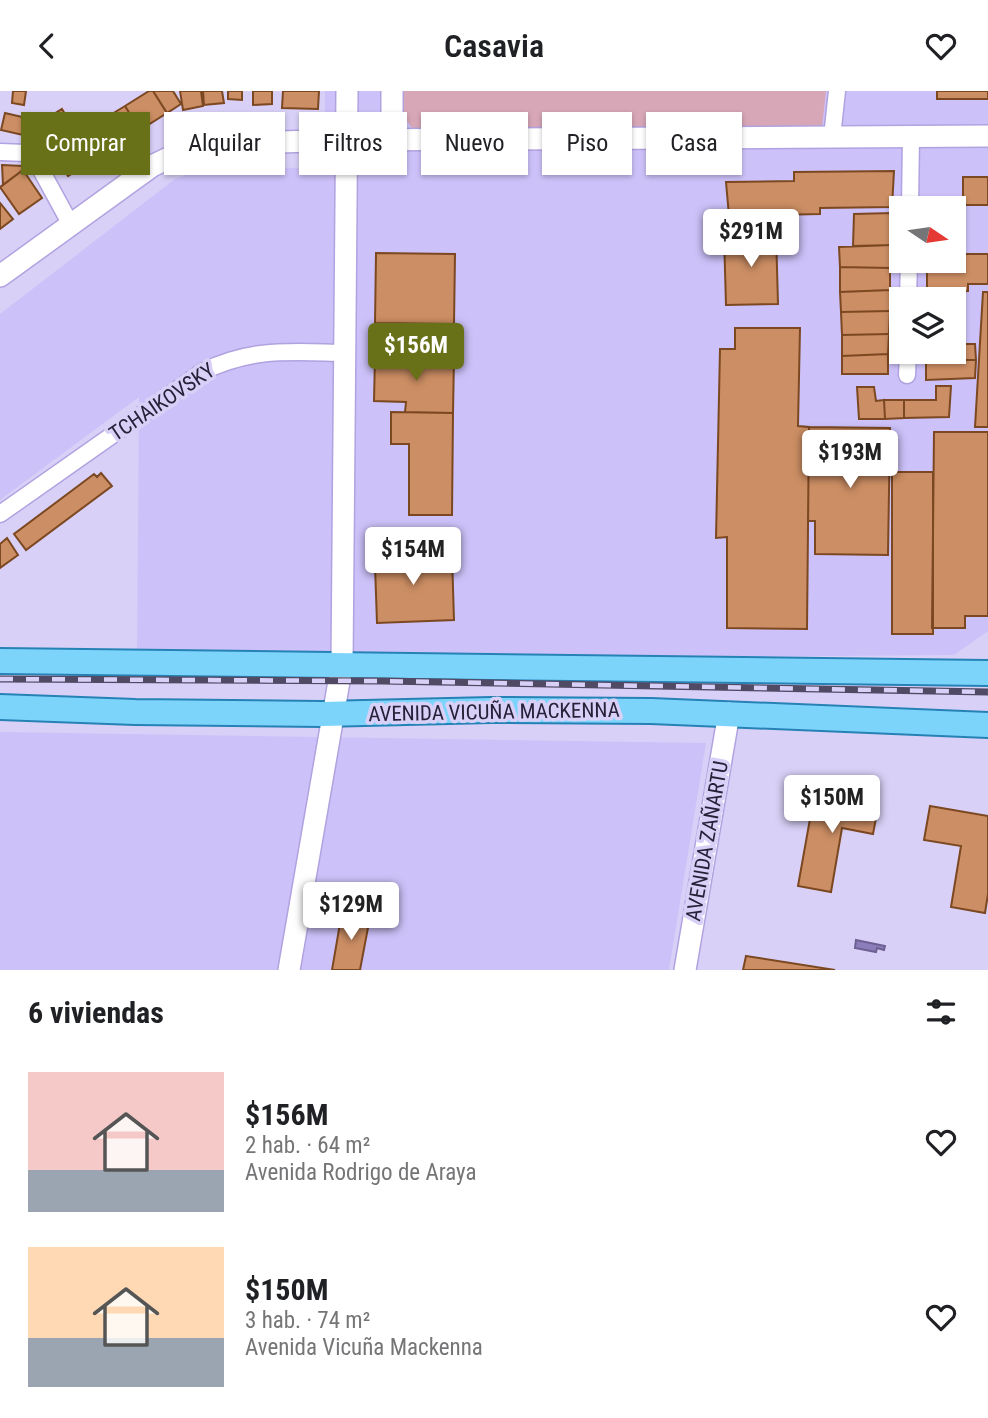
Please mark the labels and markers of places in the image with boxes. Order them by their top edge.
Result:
pin: $291M [702,209,800,269]
pin: $156M [367,323,465,383]
pin: $193M [801,431,899,490]
pin: $154M [364,527,462,587]
pin: $150M [783,775,881,835]
pin: $129M [302,883,400,942]

